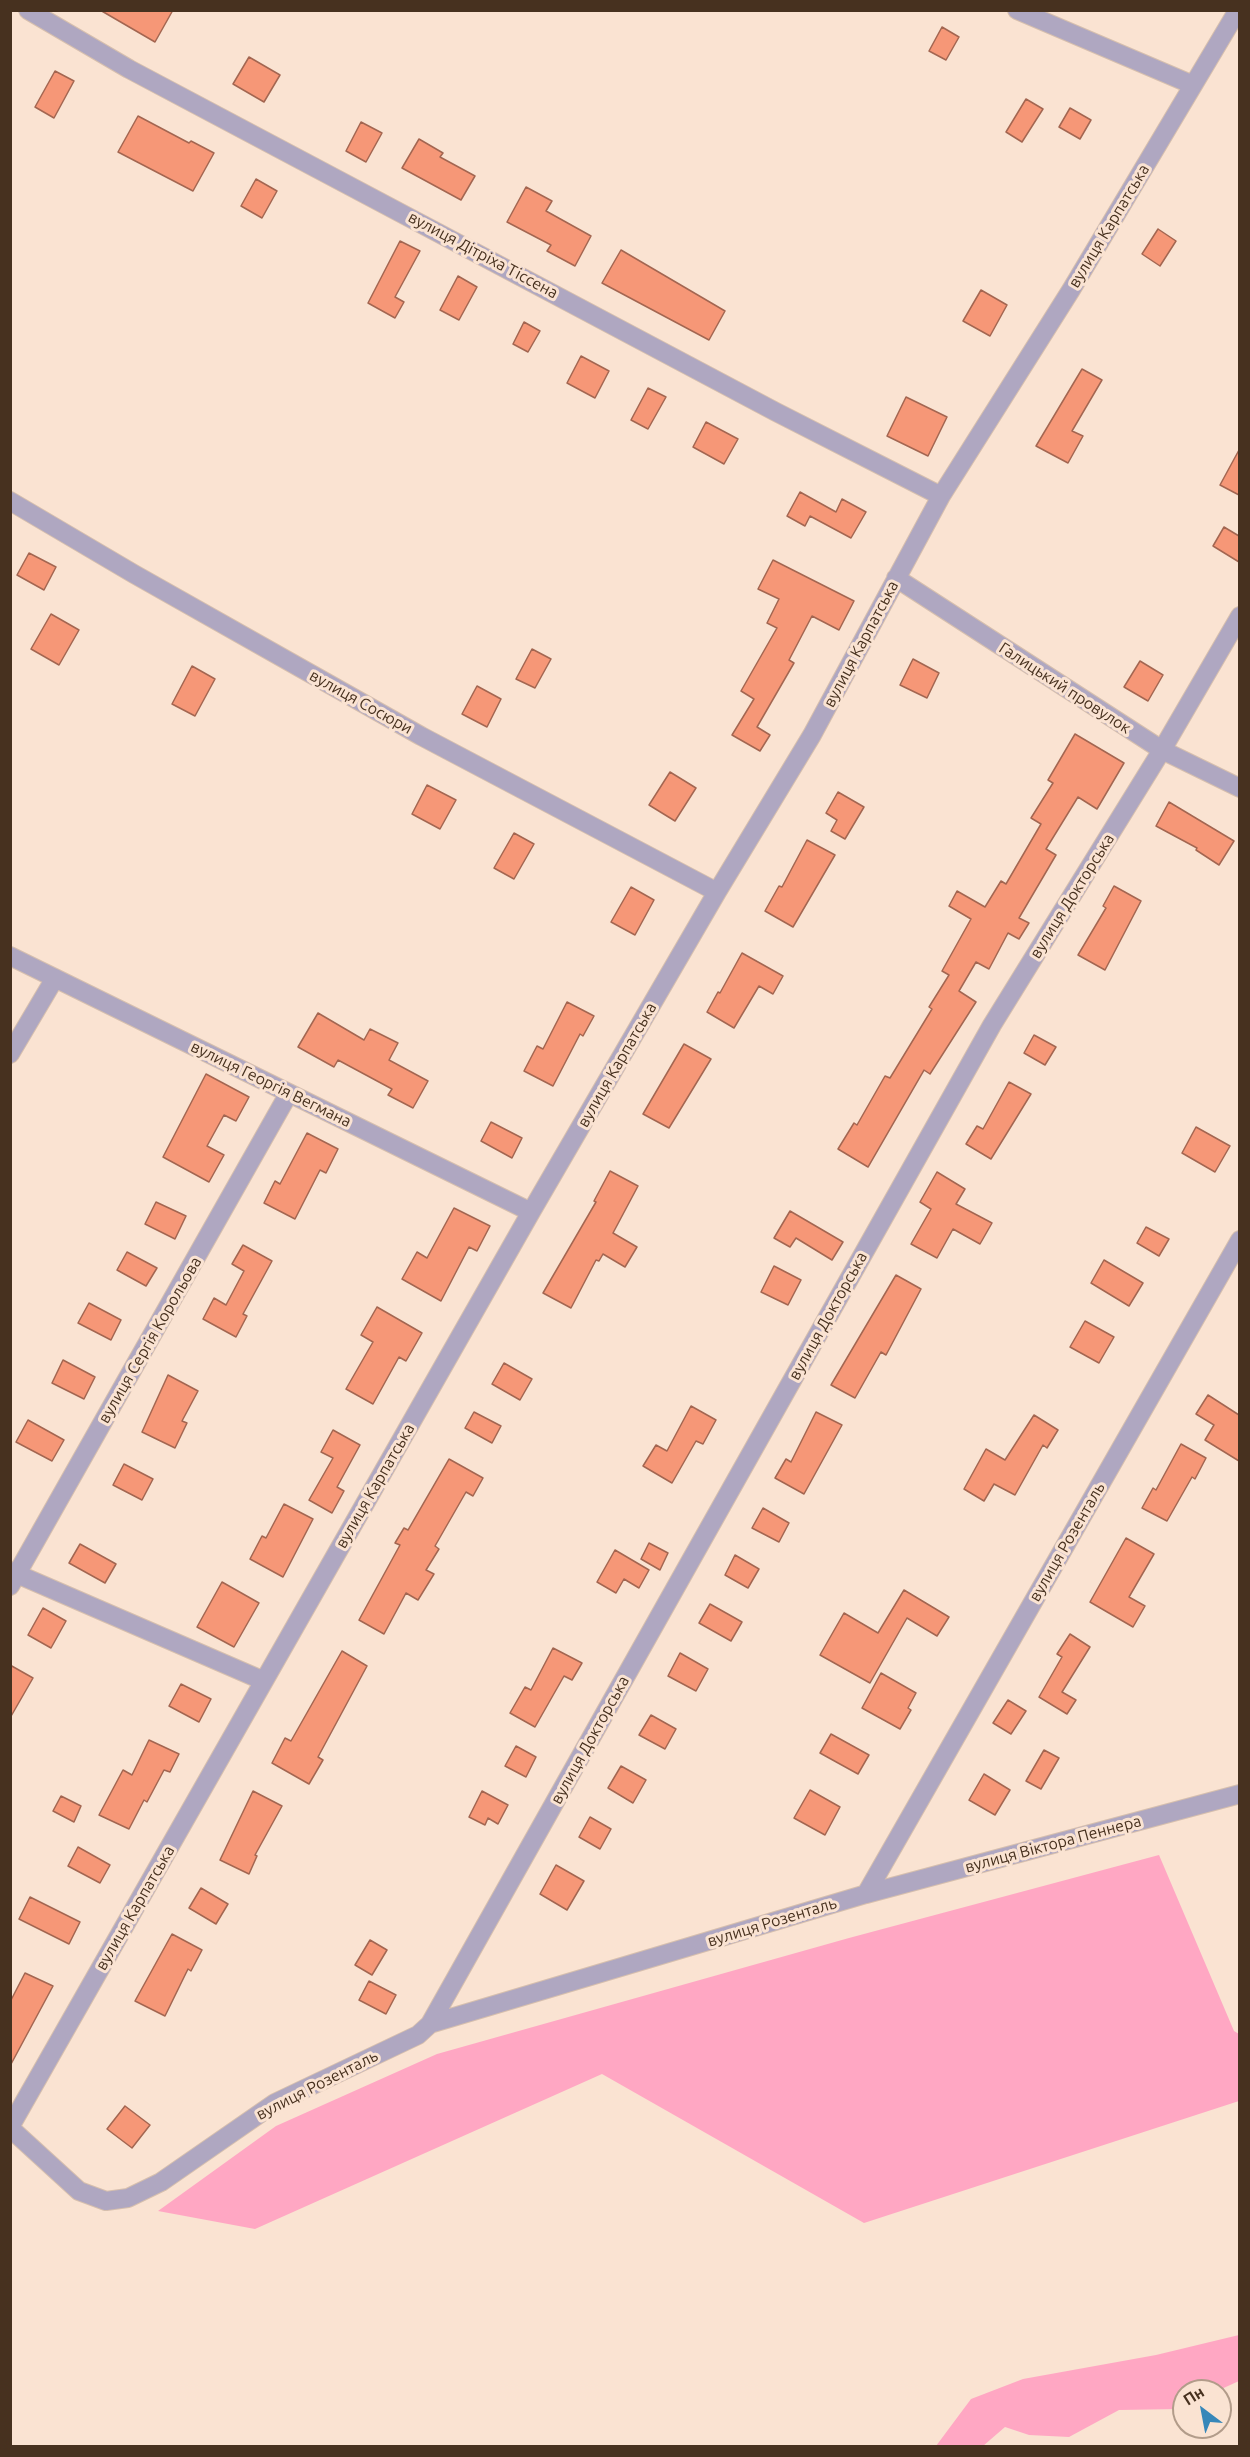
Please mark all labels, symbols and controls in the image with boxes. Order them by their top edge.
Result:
street label: вулиця Карпатська [1065,161,1153,291]
street label: вулиця Дітріха Тіссена [405,207,561,303]
street label: вулиця Карпатська [820,577,902,711]
street label: Галицький провулок [996,638,1134,738]
street label: вулиця Сосюри [306,666,416,738]
street label: вулиця Докторська [1026,830,1118,962]
street label: вулиця Карпатська [574,999,660,1131]
street label: вулиця Георгія Вегмана [188,1037,354,1131]
street label: вулиця Докторська [785,1249,871,1383]
street label: вулиця Сергія Корольова [94,1253,206,1427]
street label: вулиця Карпатська [332,1420,418,1552]
street label: вулиця Розенталь [1025,1479,1109,1605]
street label: вулиця Докторська [547,1673,633,1807]
street label: вулиця Віктора Пеннера [963,1811,1143,1877]
street label: вулиця Карпатська [92,1842,178,1974]
street label: вулиця Розенталь [705,1893,839,1951]
street label: вулиця Розенталь [253,2046,381,2124]
north arrow [1172,2379,1232,2439]
text: Пн [1180,2382,1207,2409]

